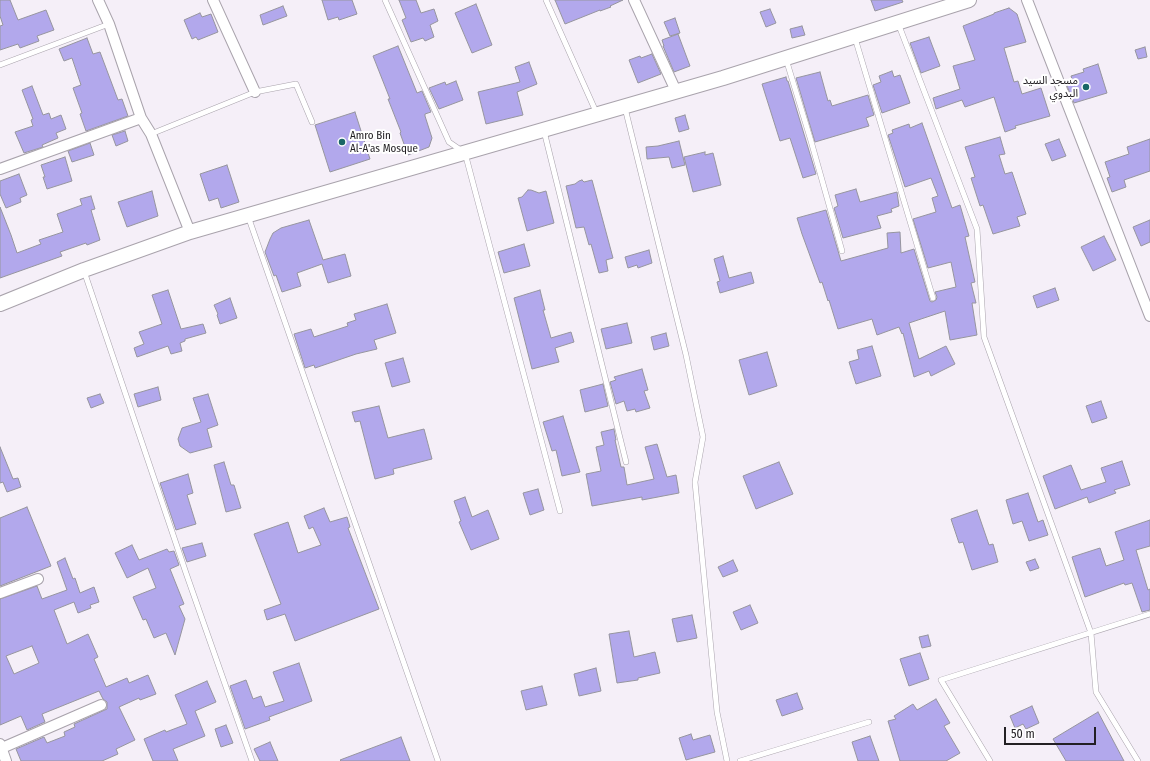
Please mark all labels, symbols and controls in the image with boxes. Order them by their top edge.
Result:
place label: مسجد السيد البدوي [1023,74,1078,100]
marker: مسجد السيد البدوي [1081,82,1091,92]
place label: Amro Bin Al-A'as Mosque [350,129,418,155]
marker: Amro Bin Al-A'as Mosque [337,137,347,147]
scale bar [1006,719,1098,745]
text: 50 m [1011,727,1035,741]

